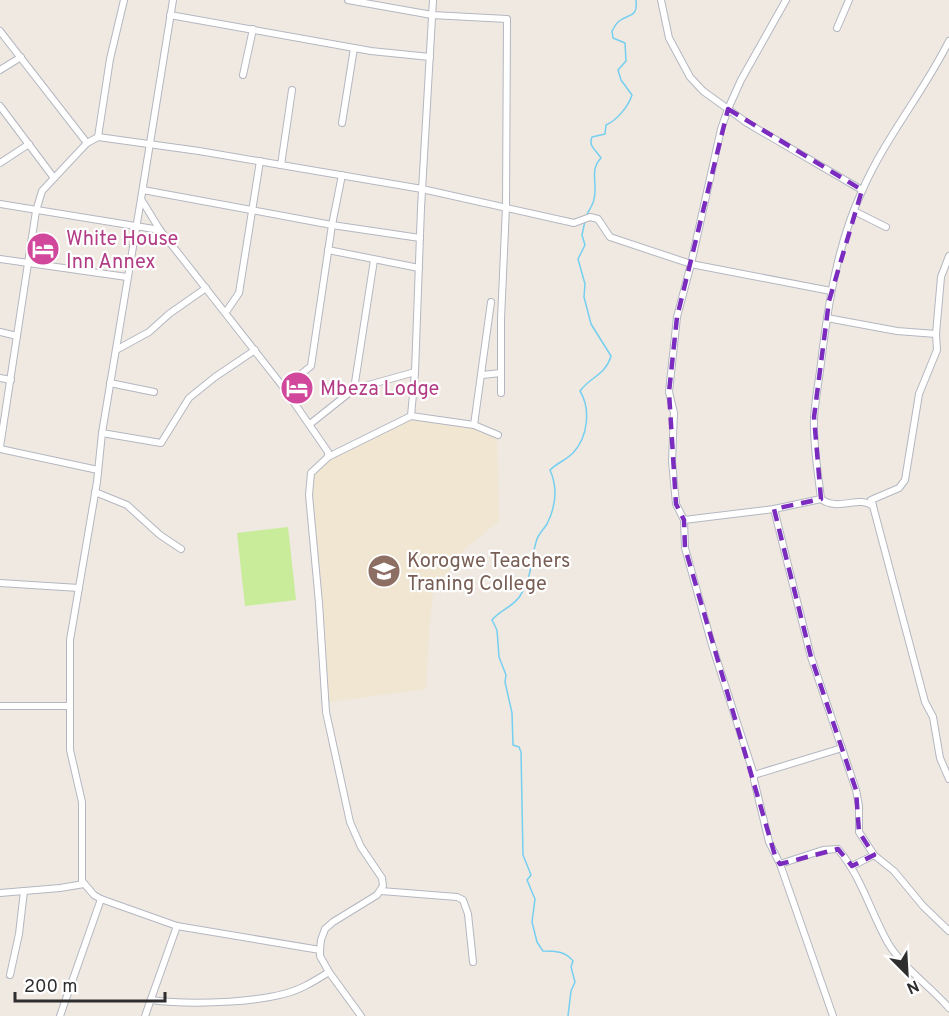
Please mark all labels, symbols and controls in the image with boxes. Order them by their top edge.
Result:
place label: White House Inn Annex [66,227,178,276]
hotel icon: White House Inn Annex [25,231,61,267]
hotel icon: Mbeza Lodge [279,370,315,406]
place label: Mbeza Lodge [320,377,439,403]
place label: Korogwe Teachers Traning College [407,549,570,598]
school or university icon: Korogwe Teachers Traning College [366,553,402,589]
north arrow [877,944,937,1004]
scale bar [15,965,165,1003]
text: N [903,974,922,997]
text: 200 m [24,976,77,999]

